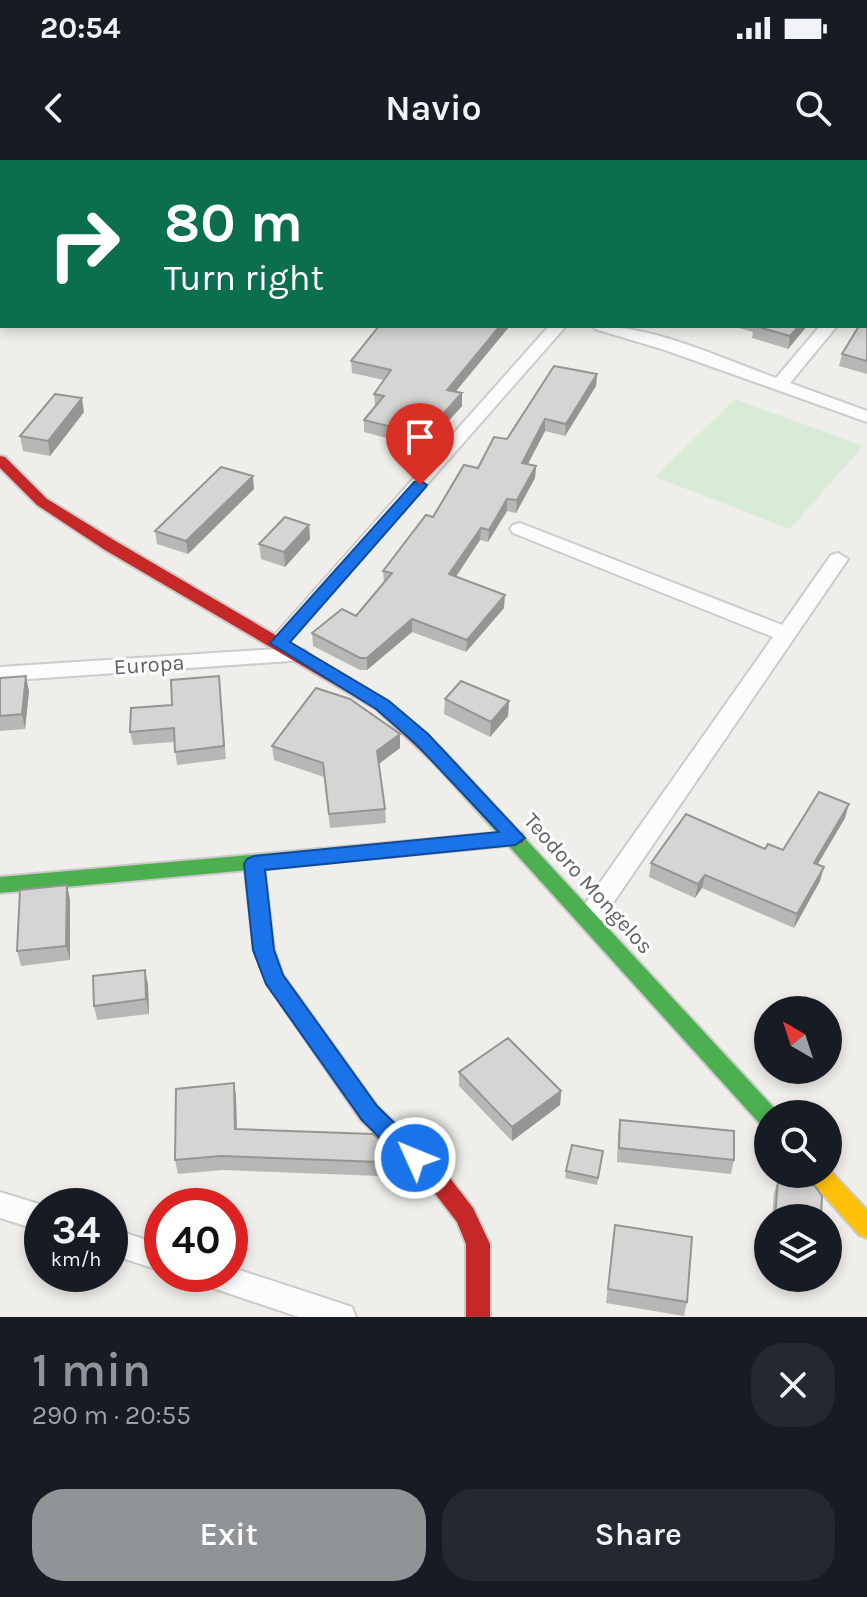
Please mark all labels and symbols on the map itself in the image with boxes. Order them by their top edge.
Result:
pin [386,403,454,485]
street label: Europa [113,650,185,680]
street label: Teodoro Mongelos [518,808,658,959]
north arrow [754,996,842,1084]
position arrow [373,1116,457,1200]
speed limit sign: 40 [144,1188,248,1292]

